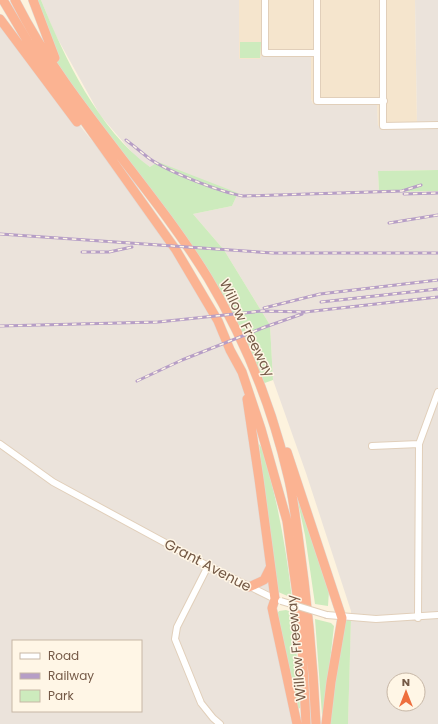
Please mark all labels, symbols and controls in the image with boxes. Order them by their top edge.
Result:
street label: Willow Freeway [215,276,279,380]
street label: Grant Avenue [161,534,255,596]
street label: Willow Freeway [281,594,311,702]
legend [12,640,142,712]
text: Road [48,647,79,664]
text: Railway [48,667,94,684]
north arrow [386,672,426,712]
text: N [402,674,410,690]
text: Park [48,687,75,704]

